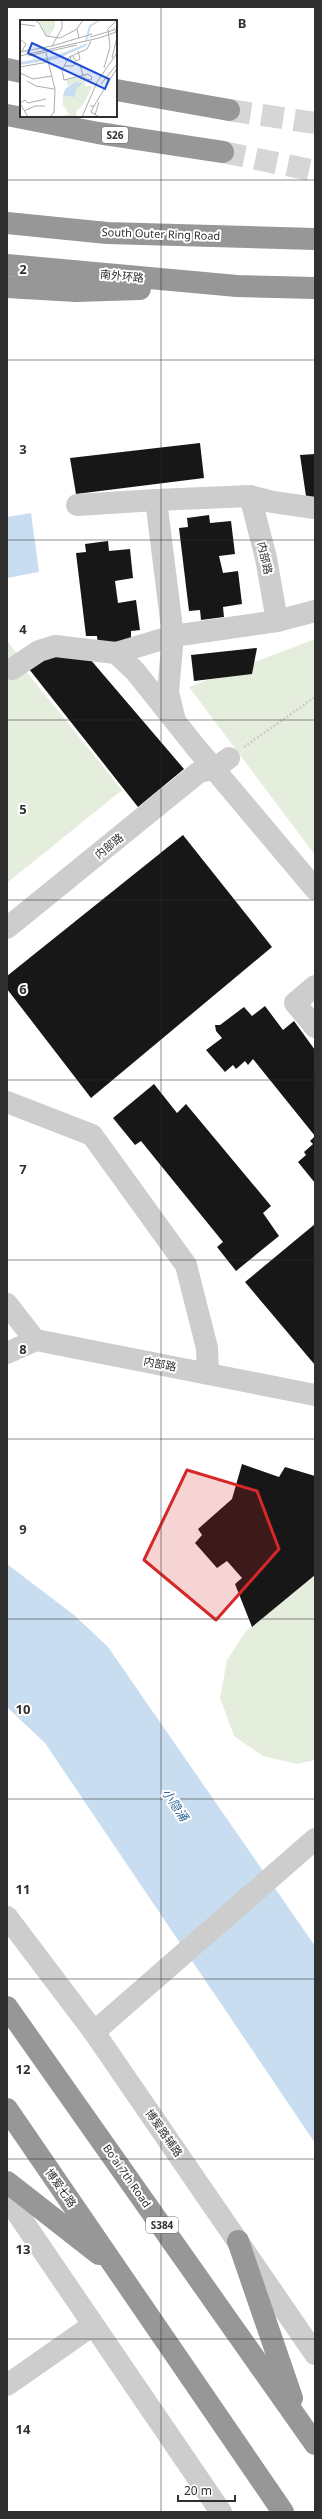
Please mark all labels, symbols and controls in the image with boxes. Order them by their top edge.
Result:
text: B [238,14,246,32]
inset map [20,20,117,117]
road number: S26 [102,127,128,143]
street label: South Outer Ring Road [101,224,221,243]
text: 2 [19,260,27,278]
street label: 南外环路 [99,266,145,285]
text: 3 [19,440,27,458]
street label: 内部路 [254,540,277,576]
text: 4 [19,620,27,638]
text: 5 [19,800,27,818]
street label: 内部路 [91,829,126,862]
text: 6 [19,980,27,998]
text: 7 [19,1160,27,1178]
text: 8 [19,1340,27,1358]
street label: 内部路 [142,1353,178,1374]
text: 9 [19,1520,27,1538]
text: 10 [16,1700,30,1718]
water label: 小隐涌 [158,1785,194,1826]
text: 11 [16,1880,30,1898]
text: 12 [16,2060,30,2078]
street label: 博爱路辅路 [142,2106,186,2160]
street label: Bo'ai 7th Road [100,2141,155,2210]
street label: 博爱七路 [43,2165,80,2210]
road number: S384 [146,2217,178,2233]
text: 13 [16,2240,30,2258]
text: 14 [16,2420,31,2438]
scale bar [178,2477,235,2503]
text: 20 m [184,2482,212,2499]

